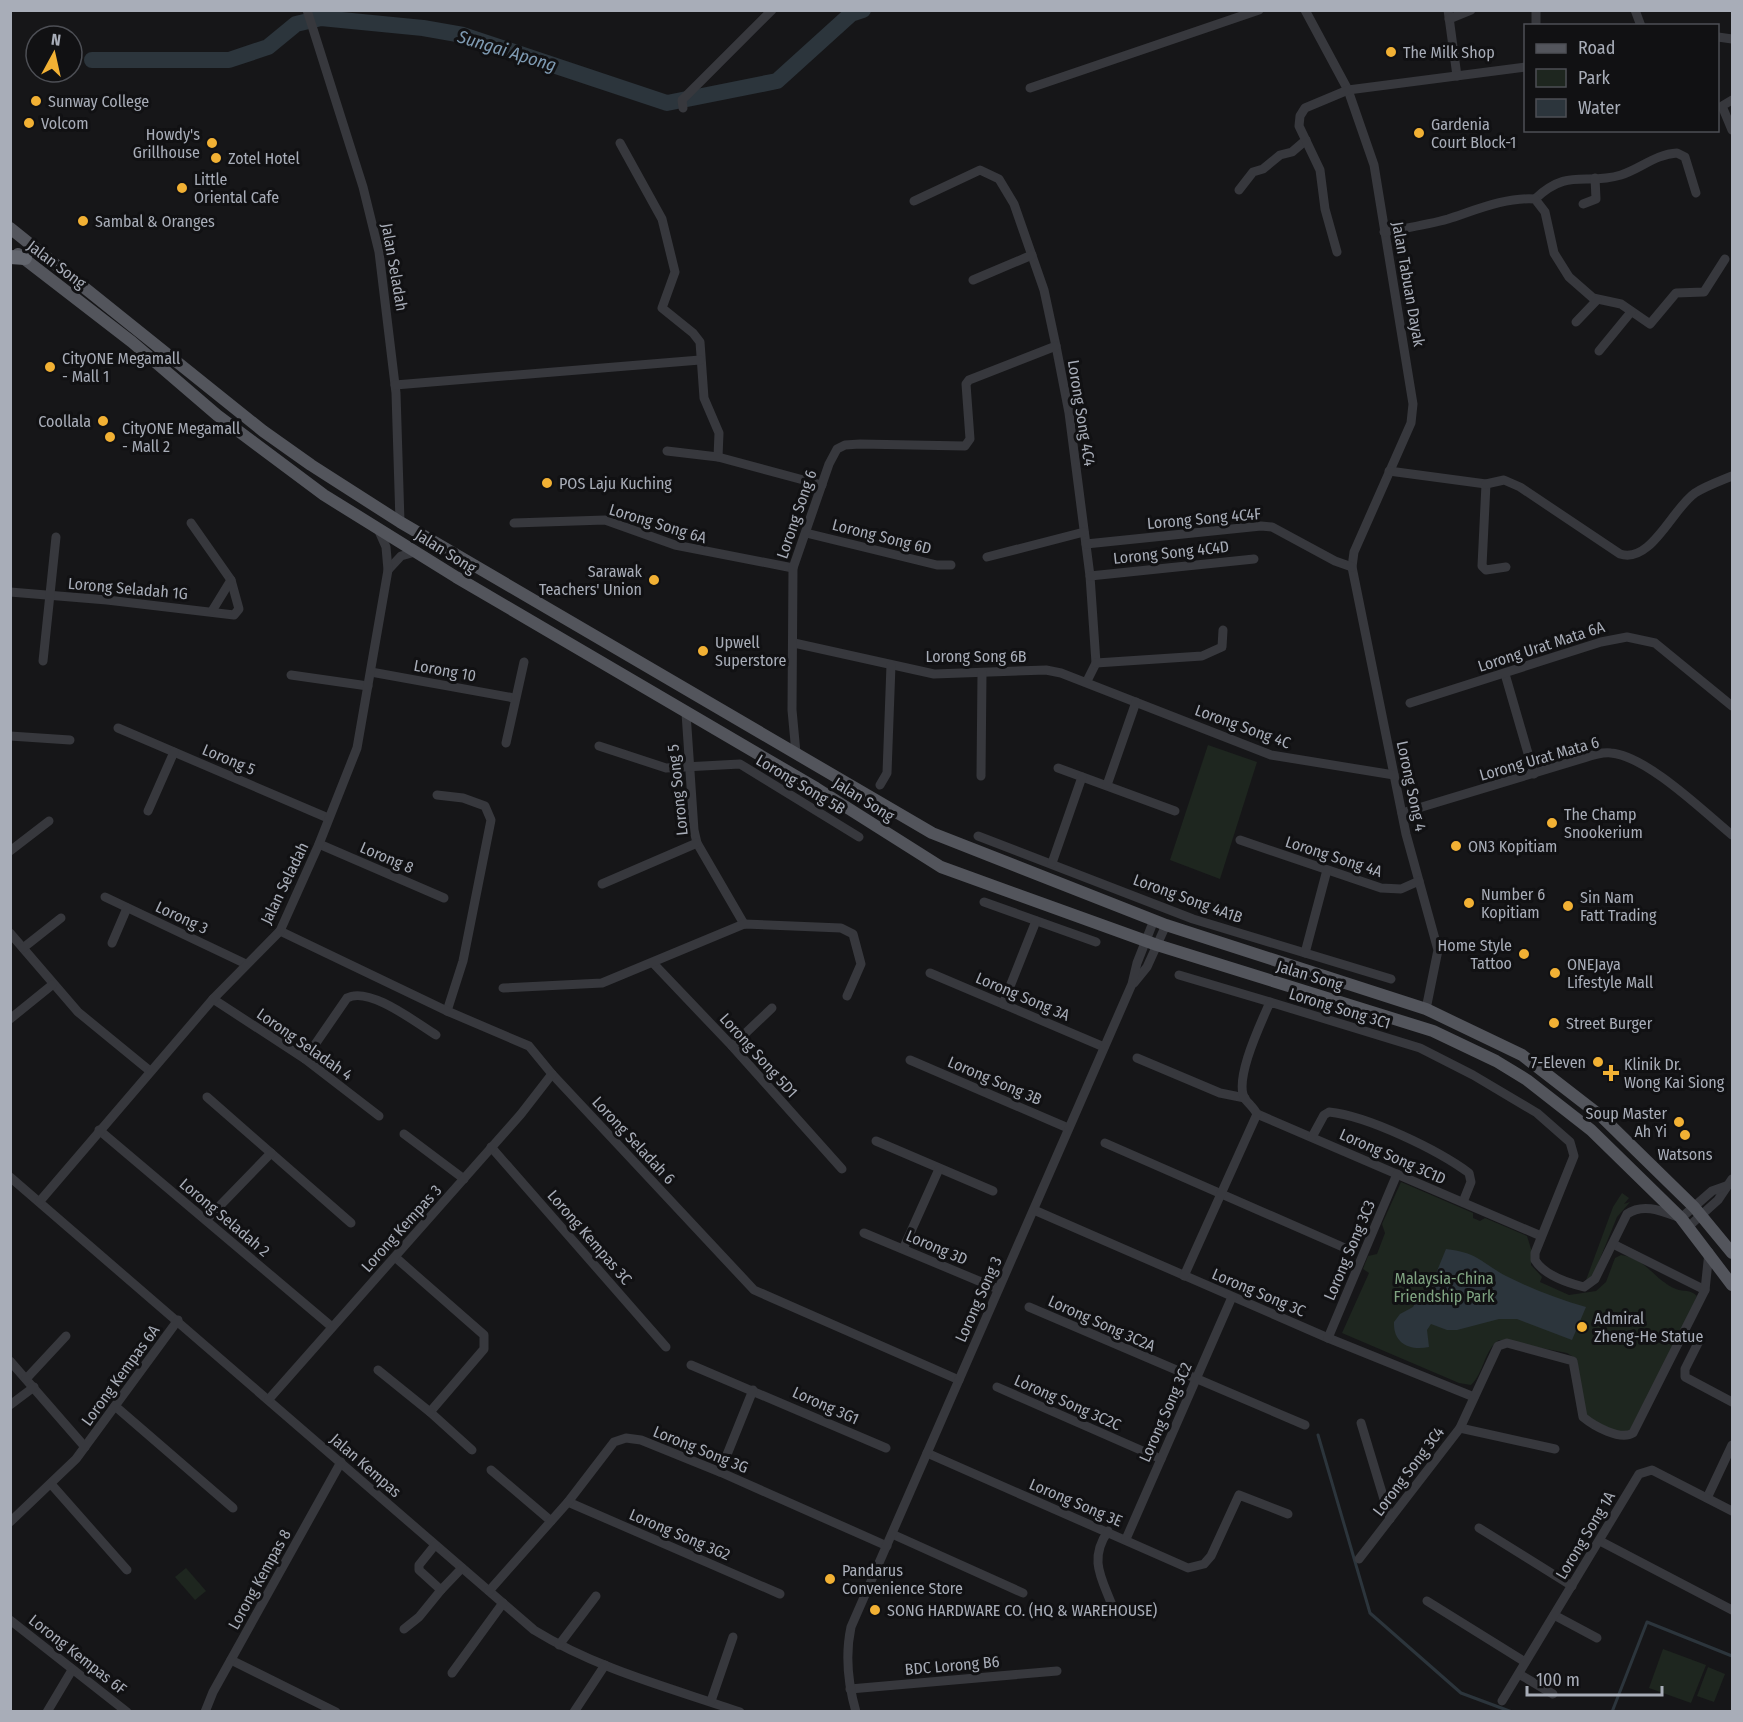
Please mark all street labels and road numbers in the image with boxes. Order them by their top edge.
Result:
street label: Jalan Tabuan Dayak [1388,220,1429,349]
street label: Jalan Seladah [377,222,412,313]
street label: Jalan Song [24,236,90,293]
street label: Lorong Song 4C4 [1064,359,1099,468]
street label: Lorong Song 6 [772,467,821,561]
street label: Lorong Song 6A [607,500,709,547]
street label: Lorong Song 4C4F [1146,504,1262,533]
street label: Lorong Song 6D [830,515,934,558]
street label: Jalan Song [412,525,480,578]
street label: Lorong Song 4C4D [1112,537,1230,568]
street label: Lorong Seladah 1G [67,574,189,603]
street label: Lorong Urat Mata 6A [1475,617,1607,676]
street label: Lorong Song 6B [925,647,1027,666]
street label: Lorong 10 [412,656,478,685]
street label: Lorong Song 4C [1192,700,1293,753]
street label: Lorong Urat Mata 6 [1477,732,1601,785]
street label: Lorong Song 4 [1393,739,1430,833]
street label: Lorong 5 [199,740,258,779]
street label: Lorong Song 5 [663,743,692,837]
street label: Lorong Song 5B [753,750,849,819]
street label: Jalan Song [830,773,898,826]
street label: Lorong Song 4A [1283,832,1385,881]
street label: Lorong 8 [357,838,416,877]
street label: Jalan Seladah [256,839,312,927]
street label: Lorong Song 4A1B [1131,870,1245,927]
street label: Lorong 3 [153,897,211,938]
street label: Jalan Song [1274,956,1346,995]
street label: Lorong Song 3A [973,968,1073,1025]
street label: Lorong Song 3C1 [1287,984,1393,1033]
street label: Lorong Seladah 4 [253,1004,356,1085]
street label: Lorong Song 5D1 [716,1009,802,1102]
street label: Lorong Song 3B [945,1052,1045,1109]
street label: Lorong Seladah 6 [588,1093,679,1188]
street label: Lorong Song 3C1D [1337,1124,1449,1188]
street label: Lorong Seladah 2 [176,1174,274,1261]
street label: Lorong Kempas 3 [357,1181,445,1276]
street label: Lorong Kempas 3C [543,1186,636,1288]
street label: Lorong Song 3C3 [1320,1197,1379,1303]
street label: Lorong 3D [903,1226,970,1269]
street label: Lorong Song 3 [951,1253,1006,1345]
street label: Lorong Song 3C [1209,1264,1308,1321]
street label: Lorong Song 3C2A [1045,1291,1159,1356]
street label: Lorong Kempas 6A [77,1321,164,1429]
street label: Lorong Song 3C2 [1135,1360,1196,1465]
street label: Lorong Song 3C2C [1011,1370,1124,1434]
street label: Lorong 3G1 [790,1382,862,1428]
street label: Lorong Song 3G [650,1422,751,1477]
street label: Lorong Song 3C4 [1369,1423,1448,1520]
street label: Jalan Kempas [326,1429,405,1501]
street label: Lorong Song 3E [1026,1474,1125,1531]
street label: Lorong Song 1A [1552,1487,1619,1583]
street label: Lorong Song 3G2 [626,1505,733,1564]
street label: Lorong Kempas 8 [224,1526,295,1633]
street label: Lorong Kempas 6F [25,1610,130,1698]
street label: BDC Lorong B6 [904,1652,1000,1679]

